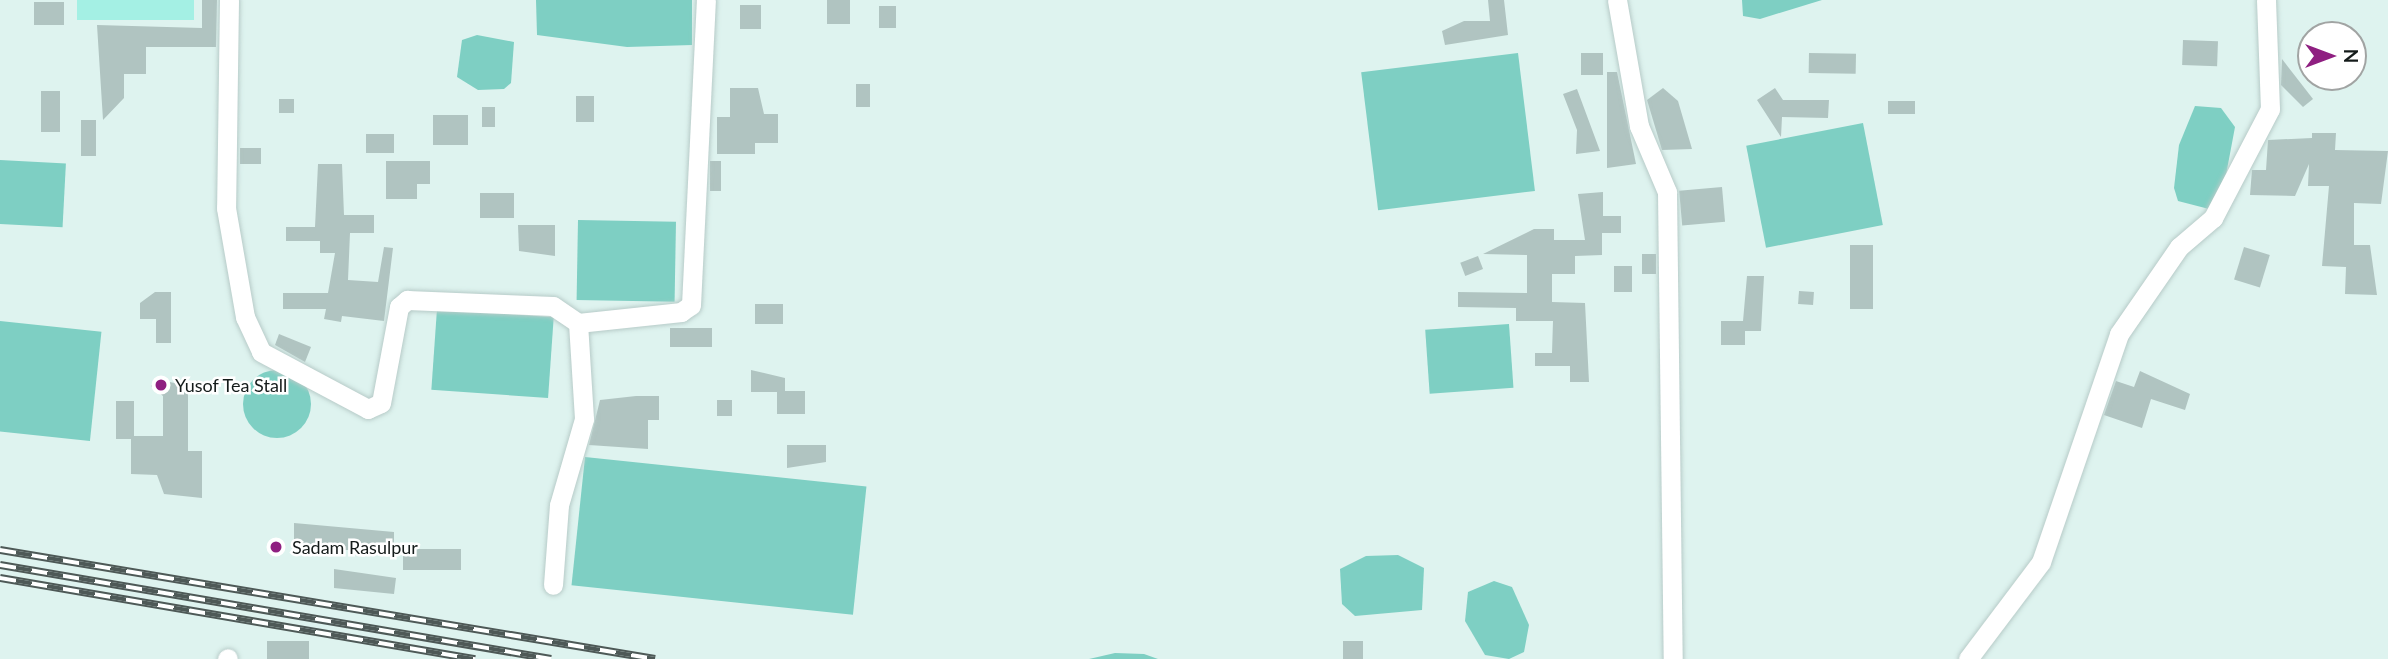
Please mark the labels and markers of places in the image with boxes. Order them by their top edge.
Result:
place label: Yusof Tea Stall [175,374,288,396]
marker: Yusof Tea Stall [153,377,169,393]
place label: Sadam Rasulpur [292,536,418,558]
marker: Sadam Rasulpur [266,537,286,557]

